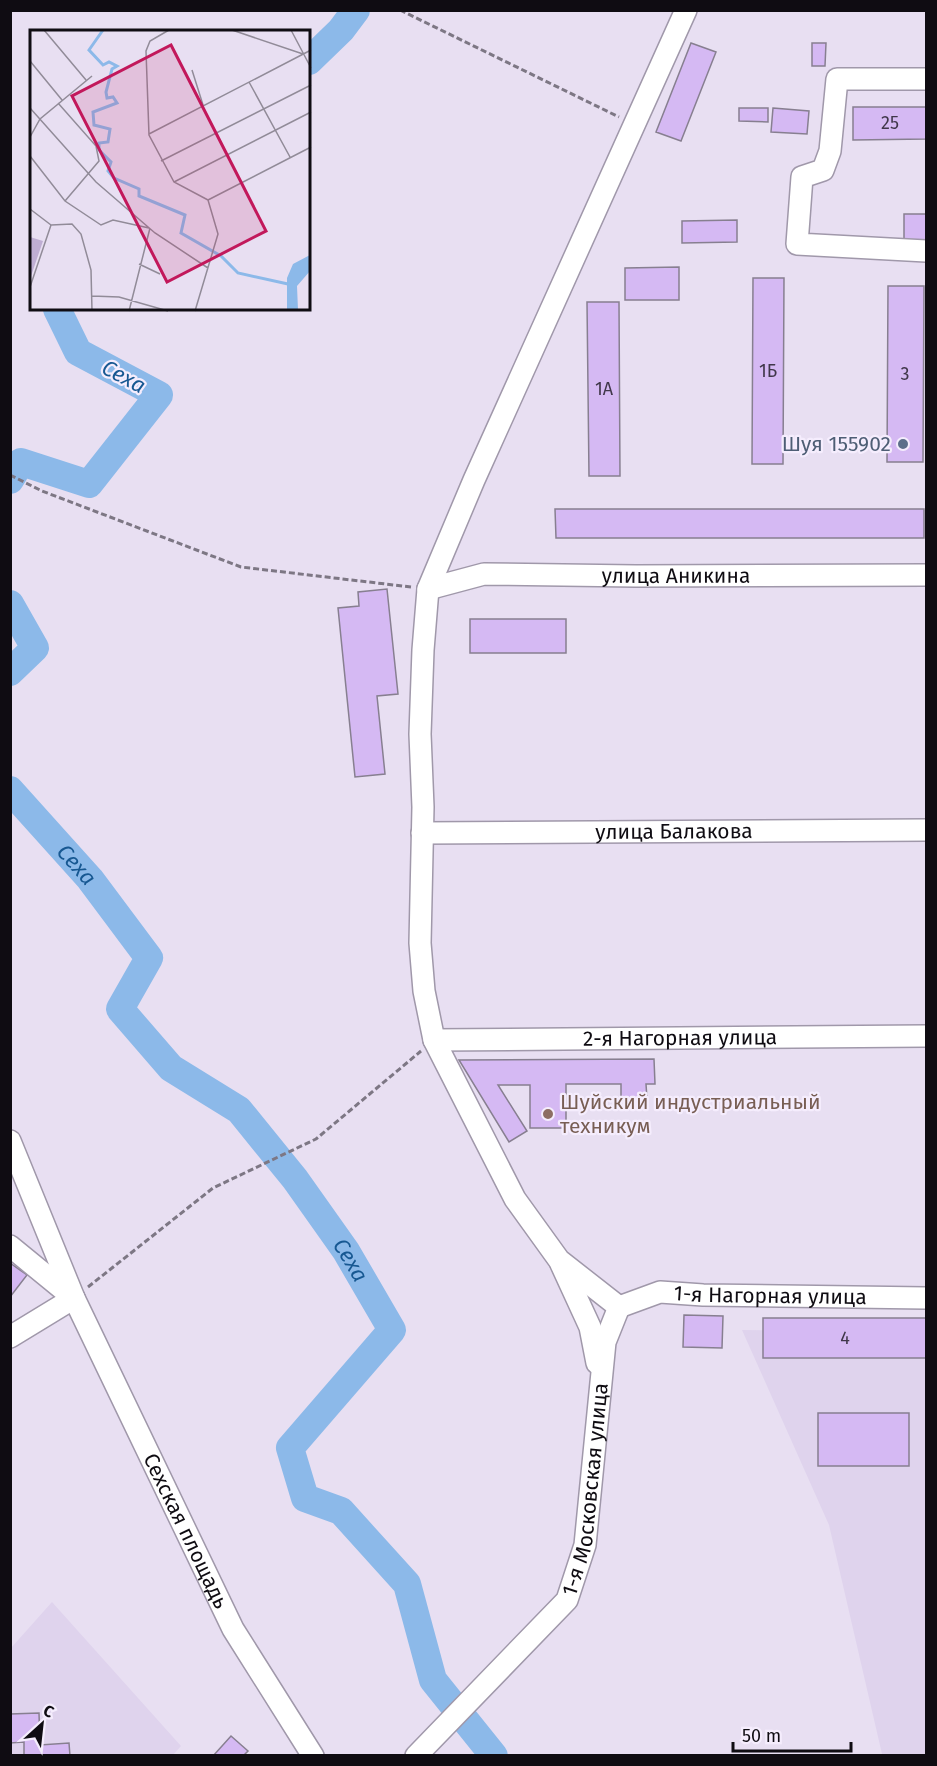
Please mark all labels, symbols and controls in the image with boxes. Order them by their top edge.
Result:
inset map [30,30,310,310]
house number: 25 [881,112,899,134]
water label: Сеха [97,354,150,399]
house number: 1Б [759,360,777,382]
house number: 3 [901,363,909,385]
house number: 1А [595,378,614,400]
place label: Шуя 155902 [782,431,891,457]
marker: Шуя 155902 [896,437,910,451]
street label: улица Аникина [602,563,750,589]
street label: улица Балакова [595,818,753,845]
water label: Сеха [51,839,102,891]
street label: 2-я Нагорная улица [583,1024,777,1052]
place label: Шуйский индустриальный техникум [560,1089,820,1139]
marker: Шуйский индустриальный техникум [541,1107,555,1121]
water label: Сеха [327,1233,374,1287]
street label: 1-я Нагорная улица [673,1280,867,1310]
house number: 4 [840,1327,850,1349]
street label: 1-я Московская улица [556,1382,614,1599]
street label: Сехская площадь [138,1449,234,1613]
north arrow [12,1694,72,1754]
text: С [40,1701,58,1722]
scale bar [733,1715,852,1753]
text: 50 m [742,1725,781,1747]

